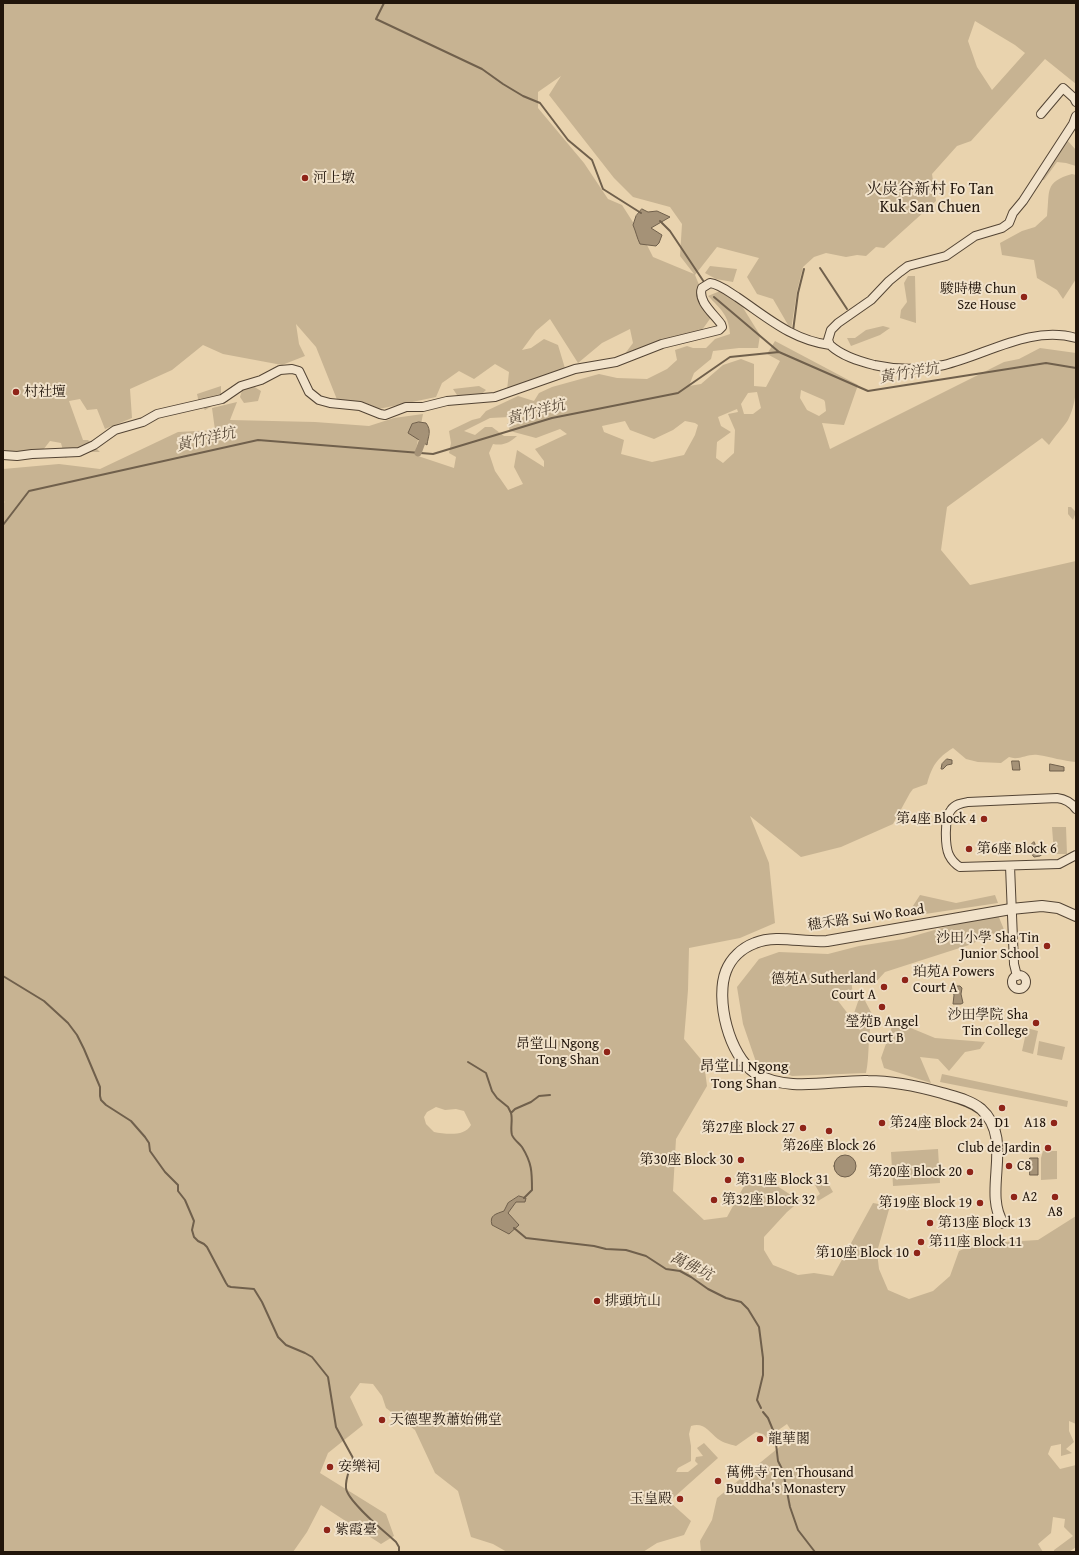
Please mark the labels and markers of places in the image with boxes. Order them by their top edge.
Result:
place label: 河上墩 [313,170,355,186]
marker: 河上墩 [300,173,310,183]
place label: 駿時樓 Chun Sze House [940,281,1016,314]
marker: 駿時樓 Chun Sze House [1019,292,1029,302]
place label: 村社壇 [24,384,66,400]
marker: 村社壇 [11,387,21,397]
place label: 第4座 Block 4 [896,811,976,827]
marker: 第4座 Block 4 [979,814,989,824]
place label: 第6座 Block 6 [977,841,1057,857]
marker: 第6座 Block 6 [964,844,974,854]
place label: 沙田小學 Sha Tin Junior School [936,930,1039,962]
marker: 沙田小學 Sha Tin Junior School [1042,941,1052,951]
place label: 珀苑A Powers Court A [913,964,995,996]
place label: 德苑A Sutherland Court A [771,971,876,1004]
marker: 珀苑A Powers Court A [900,975,910,985]
marker: 德苑A Sutherland Court A [879,982,889,992]
marker: 瑩苑B Angel Court B [877,1002,887,1012]
place label: 沙田學院 Sha Tin College [948,1007,1028,1040]
place label: 瑩苑B Angel Court B [846,1014,918,1046]
marker: 沙田學院 Sha Tin College [1031,1018,1041,1028]
place label: 昂堂山 Ngong Tong Shan [516,1036,599,1068]
marker: 昂堂山 Ngong Tong Shan [602,1047,612,1057]
marker: D1 [997,1103,1007,1113]
place label: 第24座 Block 24 [890,1115,983,1131]
place label: D1 [994,1115,1010,1131]
place label: A18 [1024,1115,1046,1131]
marker: 第24座 Block 24 [877,1118,887,1128]
marker: A18 [1049,1118,1059,1128]
place label: 第27座 Block 27 [702,1120,795,1136]
marker: 第27座 Block 27 [798,1123,808,1133]
marker: 第26座 Block 26 [824,1126,834,1136]
place label: 第26座 Block 26 [782,1138,876,1154]
place label: Club de Jardin [958,1140,1040,1156]
marker: Club de Jardin [1043,1143,1053,1153]
place label: 第30座 Block 30 [640,1152,733,1168]
marker: 第30座 Block 30 [736,1155,746,1165]
place label: C8 [1017,1158,1031,1174]
marker: C8 [1004,1161,1014,1171]
place label: 第20座 Block 20 [869,1164,962,1180]
marker: 第20座 Block 20 [965,1167,975,1177]
place label: 第31座 Block 31 [736,1172,829,1188]
marker: 第31座 Block 31 [723,1175,733,1185]
place label: A2 [1022,1189,1037,1205]
place label: 第32座 Block 32 [722,1192,815,1208]
marker: A2 [1009,1192,1019,1202]
marker: A8 [1050,1192,1060,1202]
marker: 第32座 Block 32 [709,1195,719,1205]
place label: 第19座 Block 19 [879,1195,972,1211]
marker: 第19座 Block 19 [975,1198,985,1208]
place label: A8 [1047,1204,1063,1220]
place label: 第13座 Block 13 [938,1215,1031,1231]
marker: 第13座 Block 13 [925,1218,935,1228]
place label: 第11座 Block 11 [929,1234,1022,1250]
marker: 第11座 Block 11 [916,1237,926,1247]
place label: 第10座 Block 10 [816,1245,909,1261]
marker: 第10座 Block 10 [912,1248,922,1258]
place label: 排頭坑山 [605,1293,661,1309]
marker: 排頭坑山 [592,1296,602,1306]
place label: 天德聖教蕭始佛堂 [390,1412,502,1428]
marker: 天德聖教蕭始佛堂 [377,1415,387,1425]
place label: 龍華閣 [768,1431,810,1447]
marker: 龍華閣 [755,1434,765,1444]
place label: 安樂祠 [338,1459,380,1475]
marker: 安樂祠 [325,1462,335,1472]
place label: 萬佛寺 Ten Thousand Buddha's Monastery [726,1465,854,1498]
marker: 萬佛寺 Ten Thousand Buddha's Monastery [713,1476,723,1486]
place label: 玉皇殿 [630,1491,672,1507]
marker: 玉皇殿 [675,1494,685,1504]
place label: 紫霞臺 [335,1522,377,1538]
marker: 紫霞臺 [322,1525,332,1535]

